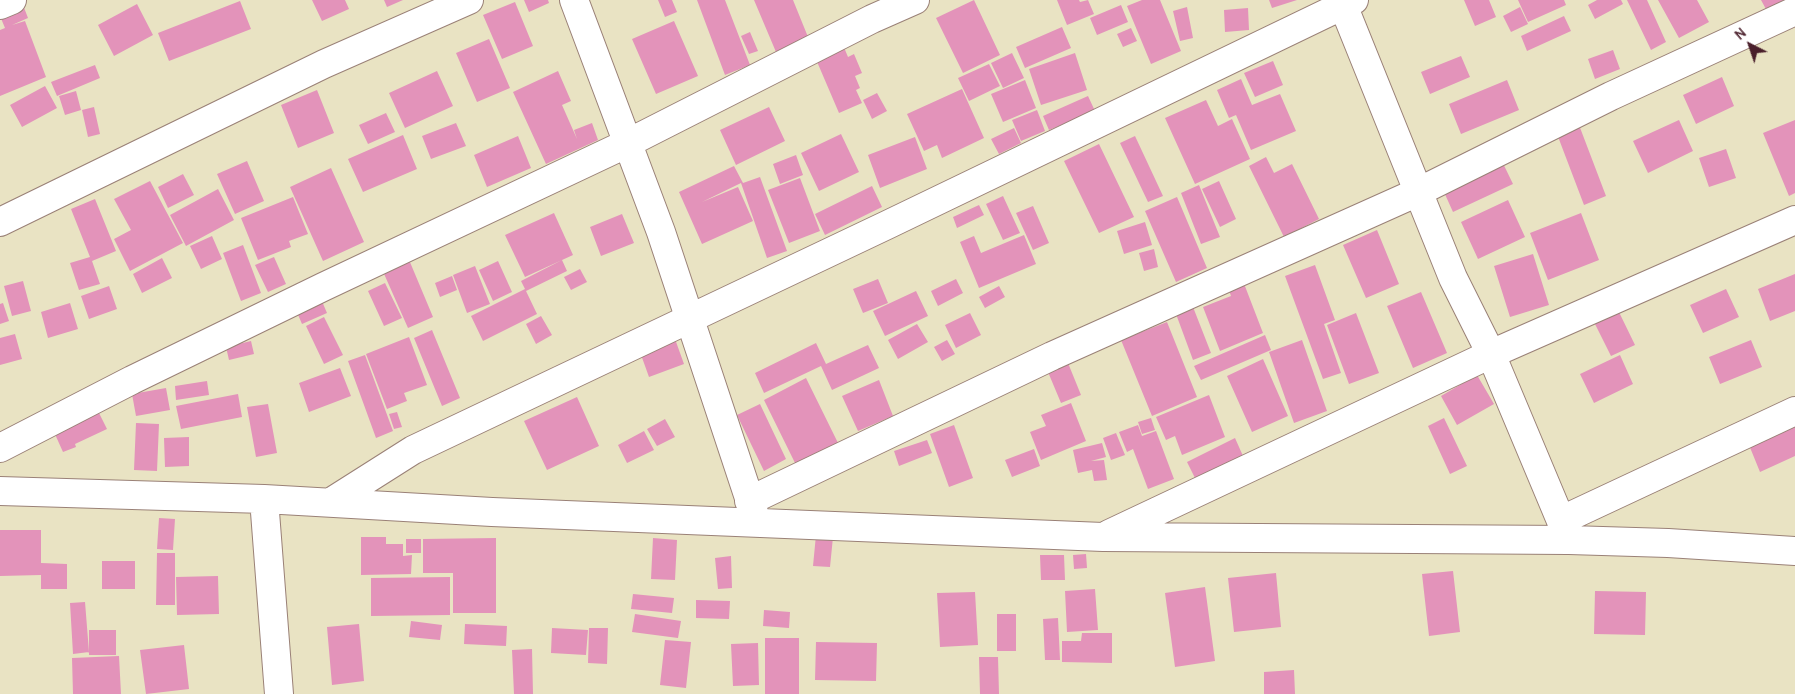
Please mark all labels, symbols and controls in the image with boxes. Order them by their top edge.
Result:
north arrow [1725,20,1775,70]
text: N [1731,24,1750,44]

